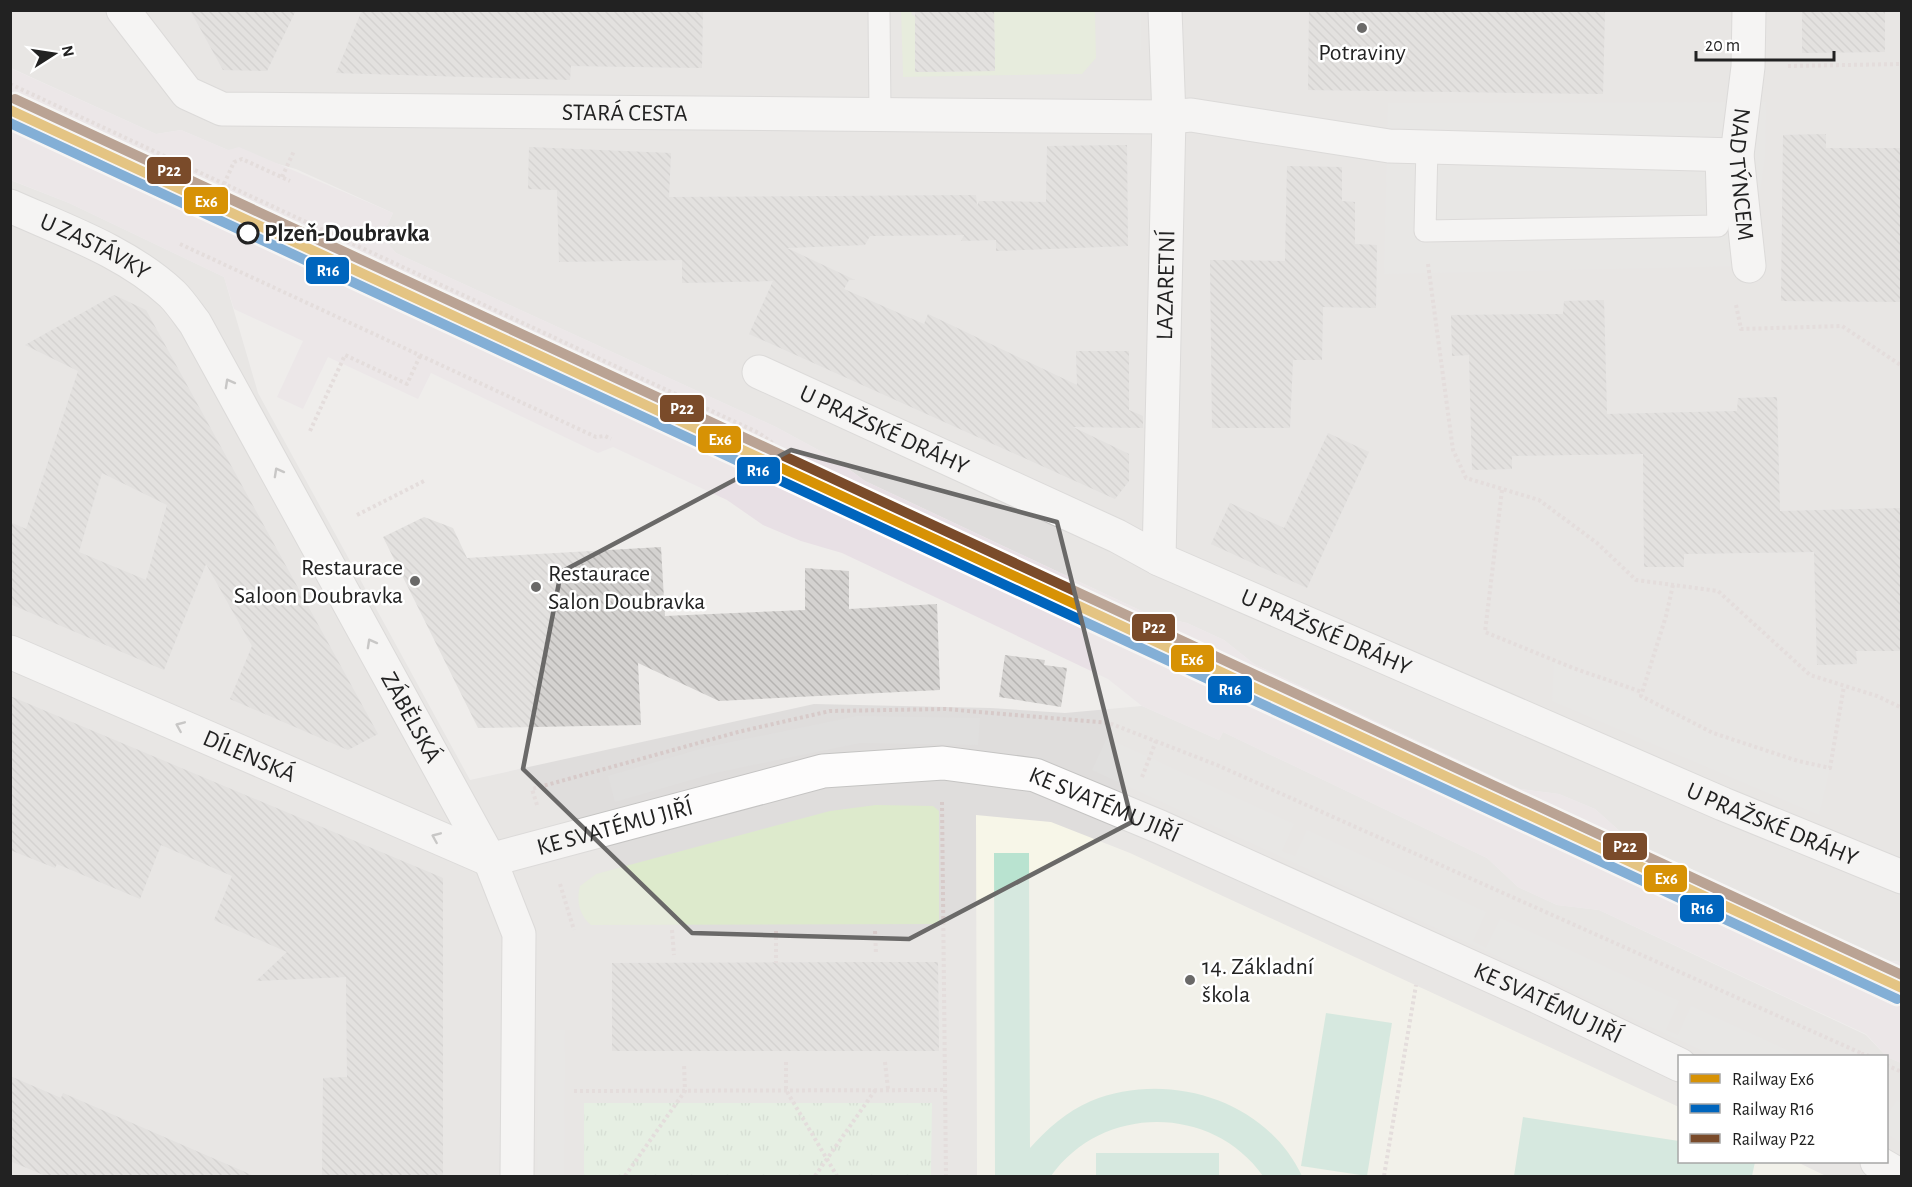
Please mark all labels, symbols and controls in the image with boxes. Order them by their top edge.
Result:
marker: Potraviny [1355,21,1369,35]
north arrow [24,24,84,84]
scale bar [1696,24,1834,62]
text: 20 m [1705,37,1740,55]
place label: Potraviny [1318,41,1406,65]
text: N [59,44,77,58]
street label: STARÁ CESTA [562,99,688,126]
street label: NAD TÝNCEM [1724,106,1757,242]
line badge: P22 [146,156,192,185]
text: P22 [157,163,181,179]
line badge: Ex6 [183,186,229,215]
text: Ex6 [194,194,218,210]
street label: U ZASTÁVKY [36,209,154,285]
marker: Plzeň-Doubravka [237,222,259,244]
place label: Plzeň-Doubravka [264,222,430,246]
street label: LAZARETNÍ [1153,229,1179,340]
line badge: R16 [305,256,350,285]
text: R16 [317,263,340,279]
one-way arrow [225,379,236,389]
street label: U PRAŽSKÉ DRÁHY [796,381,973,480]
line badge: P22 [659,394,705,423]
text: P22 [670,401,694,417]
line badge: Ex6 [697,425,742,454]
text: Ex6 [708,432,732,448]
line badge: R16 [736,456,781,485]
text: R16 [747,463,770,479]
one-way arrow [274,467,285,478]
place label: Restaurace Saloon Doubravka [234,556,403,608]
place label: Restaurace Salon Doubravka [548,562,705,614]
marker: Restaurace Saloon Doubravka [408,574,422,588]
marker: Restaurace Salon Doubravka [529,580,543,594]
street label: U PRAŽSKÉ DRÁHY [1237,585,1415,680]
line badge: P22 [1131,613,1176,642]
text: P22 [1142,620,1166,636]
one-way arrow [367,639,378,649]
line badge: Ex6 [1170,644,1215,673]
text: Ex6 [1180,652,1204,668]
street label: ZÁBĚLSKÁ [376,668,447,767]
line badge: R16 [1207,675,1253,704]
text: R16 [1219,682,1242,698]
one-way arrow [176,721,187,733]
street label: DÍLENSKÁ [199,726,300,787]
street label: KE SVATÉMU JIŘÍ [1025,763,1184,847]
street label: U PRAŽSKÉ DRÁHY [1683,779,1862,871]
street label: KE SVATÉMU JIŘÍ [534,793,696,860]
one-way arrow [432,832,443,844]
line badge: P22 [1602,832,1648,861]
text: P22 [1613,839,1637,855]
line badge: Ex6 [1643,864,1688,893]
text: Ex6 [1654,871,1678,887]
line badge: R16 [1679,894,1725,923]
text: R16 [1691,901,1714,917]
place label: 14. Základní škola [1202,955,1314,1007]
street label: KE SVATÉMU JIŘÍ [1470,959,1627,1049]
marker: 14. Základní škola [1183,973,1197,987]
legend [1678,1055,1888,1163]
text: Railway Ex6 [1732,1071,1814,1089]
text: Railway R16 [1732,1101,1814,1119]
text: Railway P22 [1732,1131,1815,1149]

